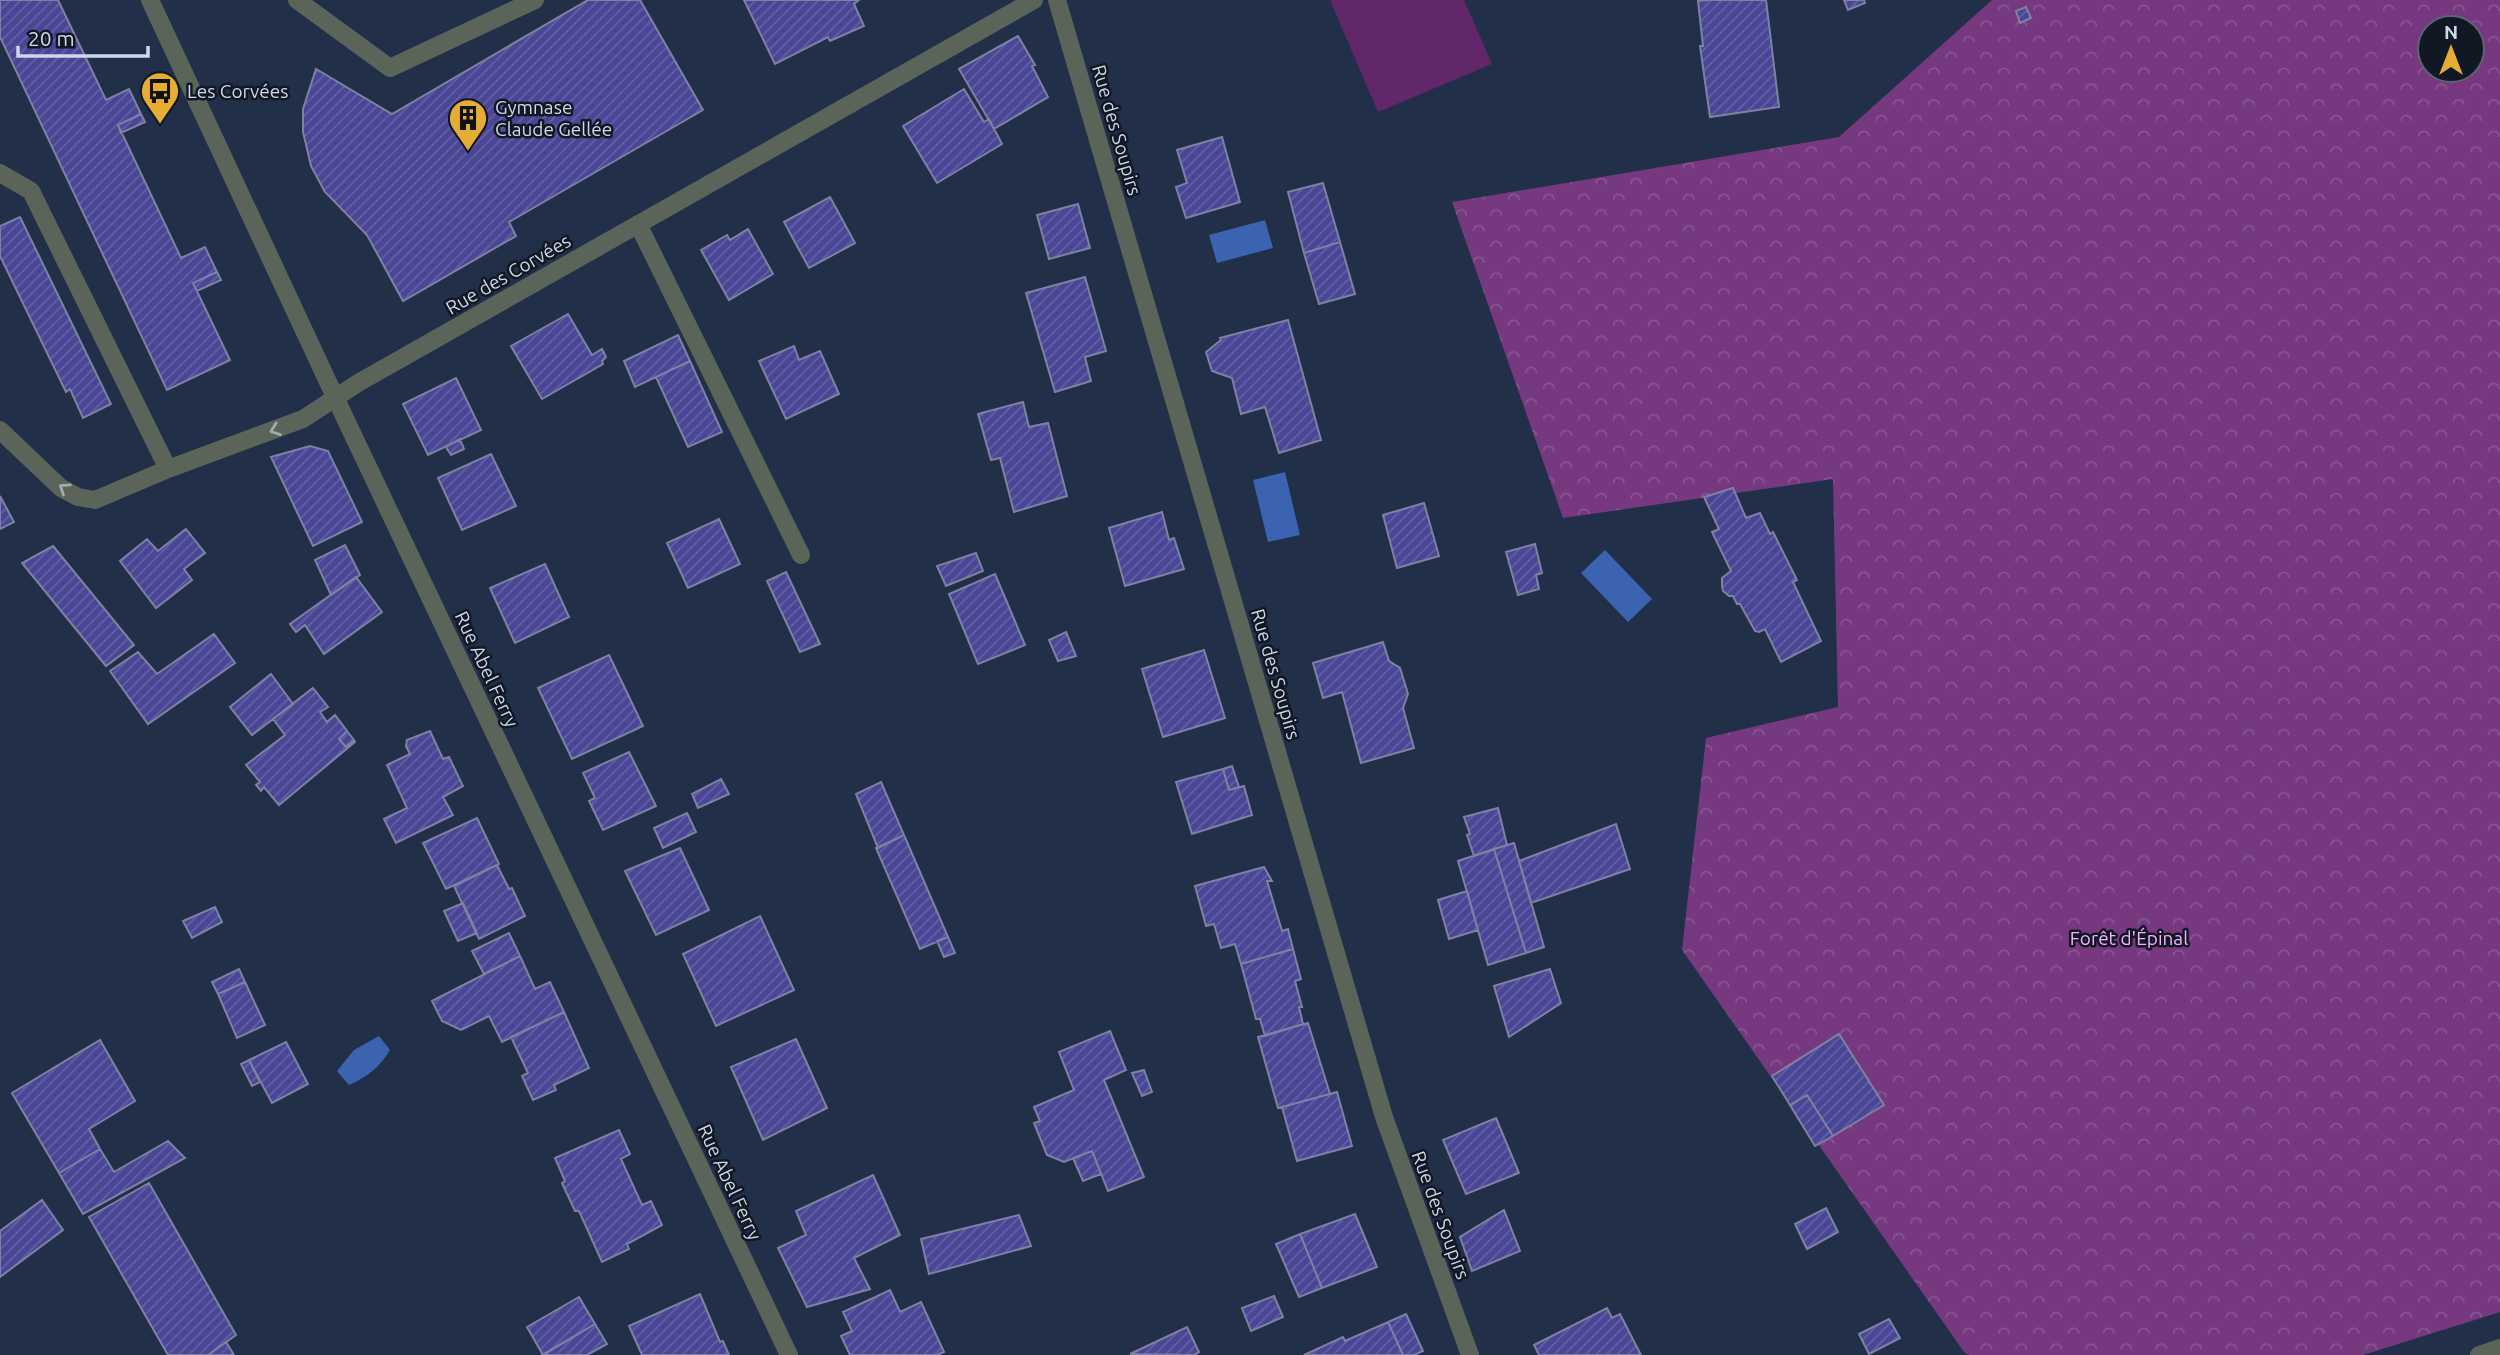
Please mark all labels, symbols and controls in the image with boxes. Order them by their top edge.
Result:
scale bar [18,14,147,58]
north arrow [2416,14,2486,84]
text: N [2444,21,2458,43]
text: 20 m [28,26,75,50]
street label: Rue des Soupirs [1088,62,1146,198]
bus stop icon: Les Corvées [139,70,181,125]
place label: Les Corvées [187,80,289,102]
place label: Gymnase Claude Gellée [495,96,612,140]
building icon: Gymnase Claude Gellée [447,97,489,152]
street label: Rue des Corvées [442,229,574,319]
one-way arrow [270,421,282,435]
one-way arrow [59,484,72,496]
street label: Rue des Soupirs [1247,606,1305,742]
street label: Rue Abel Ferry [451,608,523,730]
park label: Forêt d'Épinal [2070,927,2188,949]
street label: Rue Abel Ferry [694,1121,766,1243]
street label: Rue des Soupirs [1408,1148,1474,1282]

